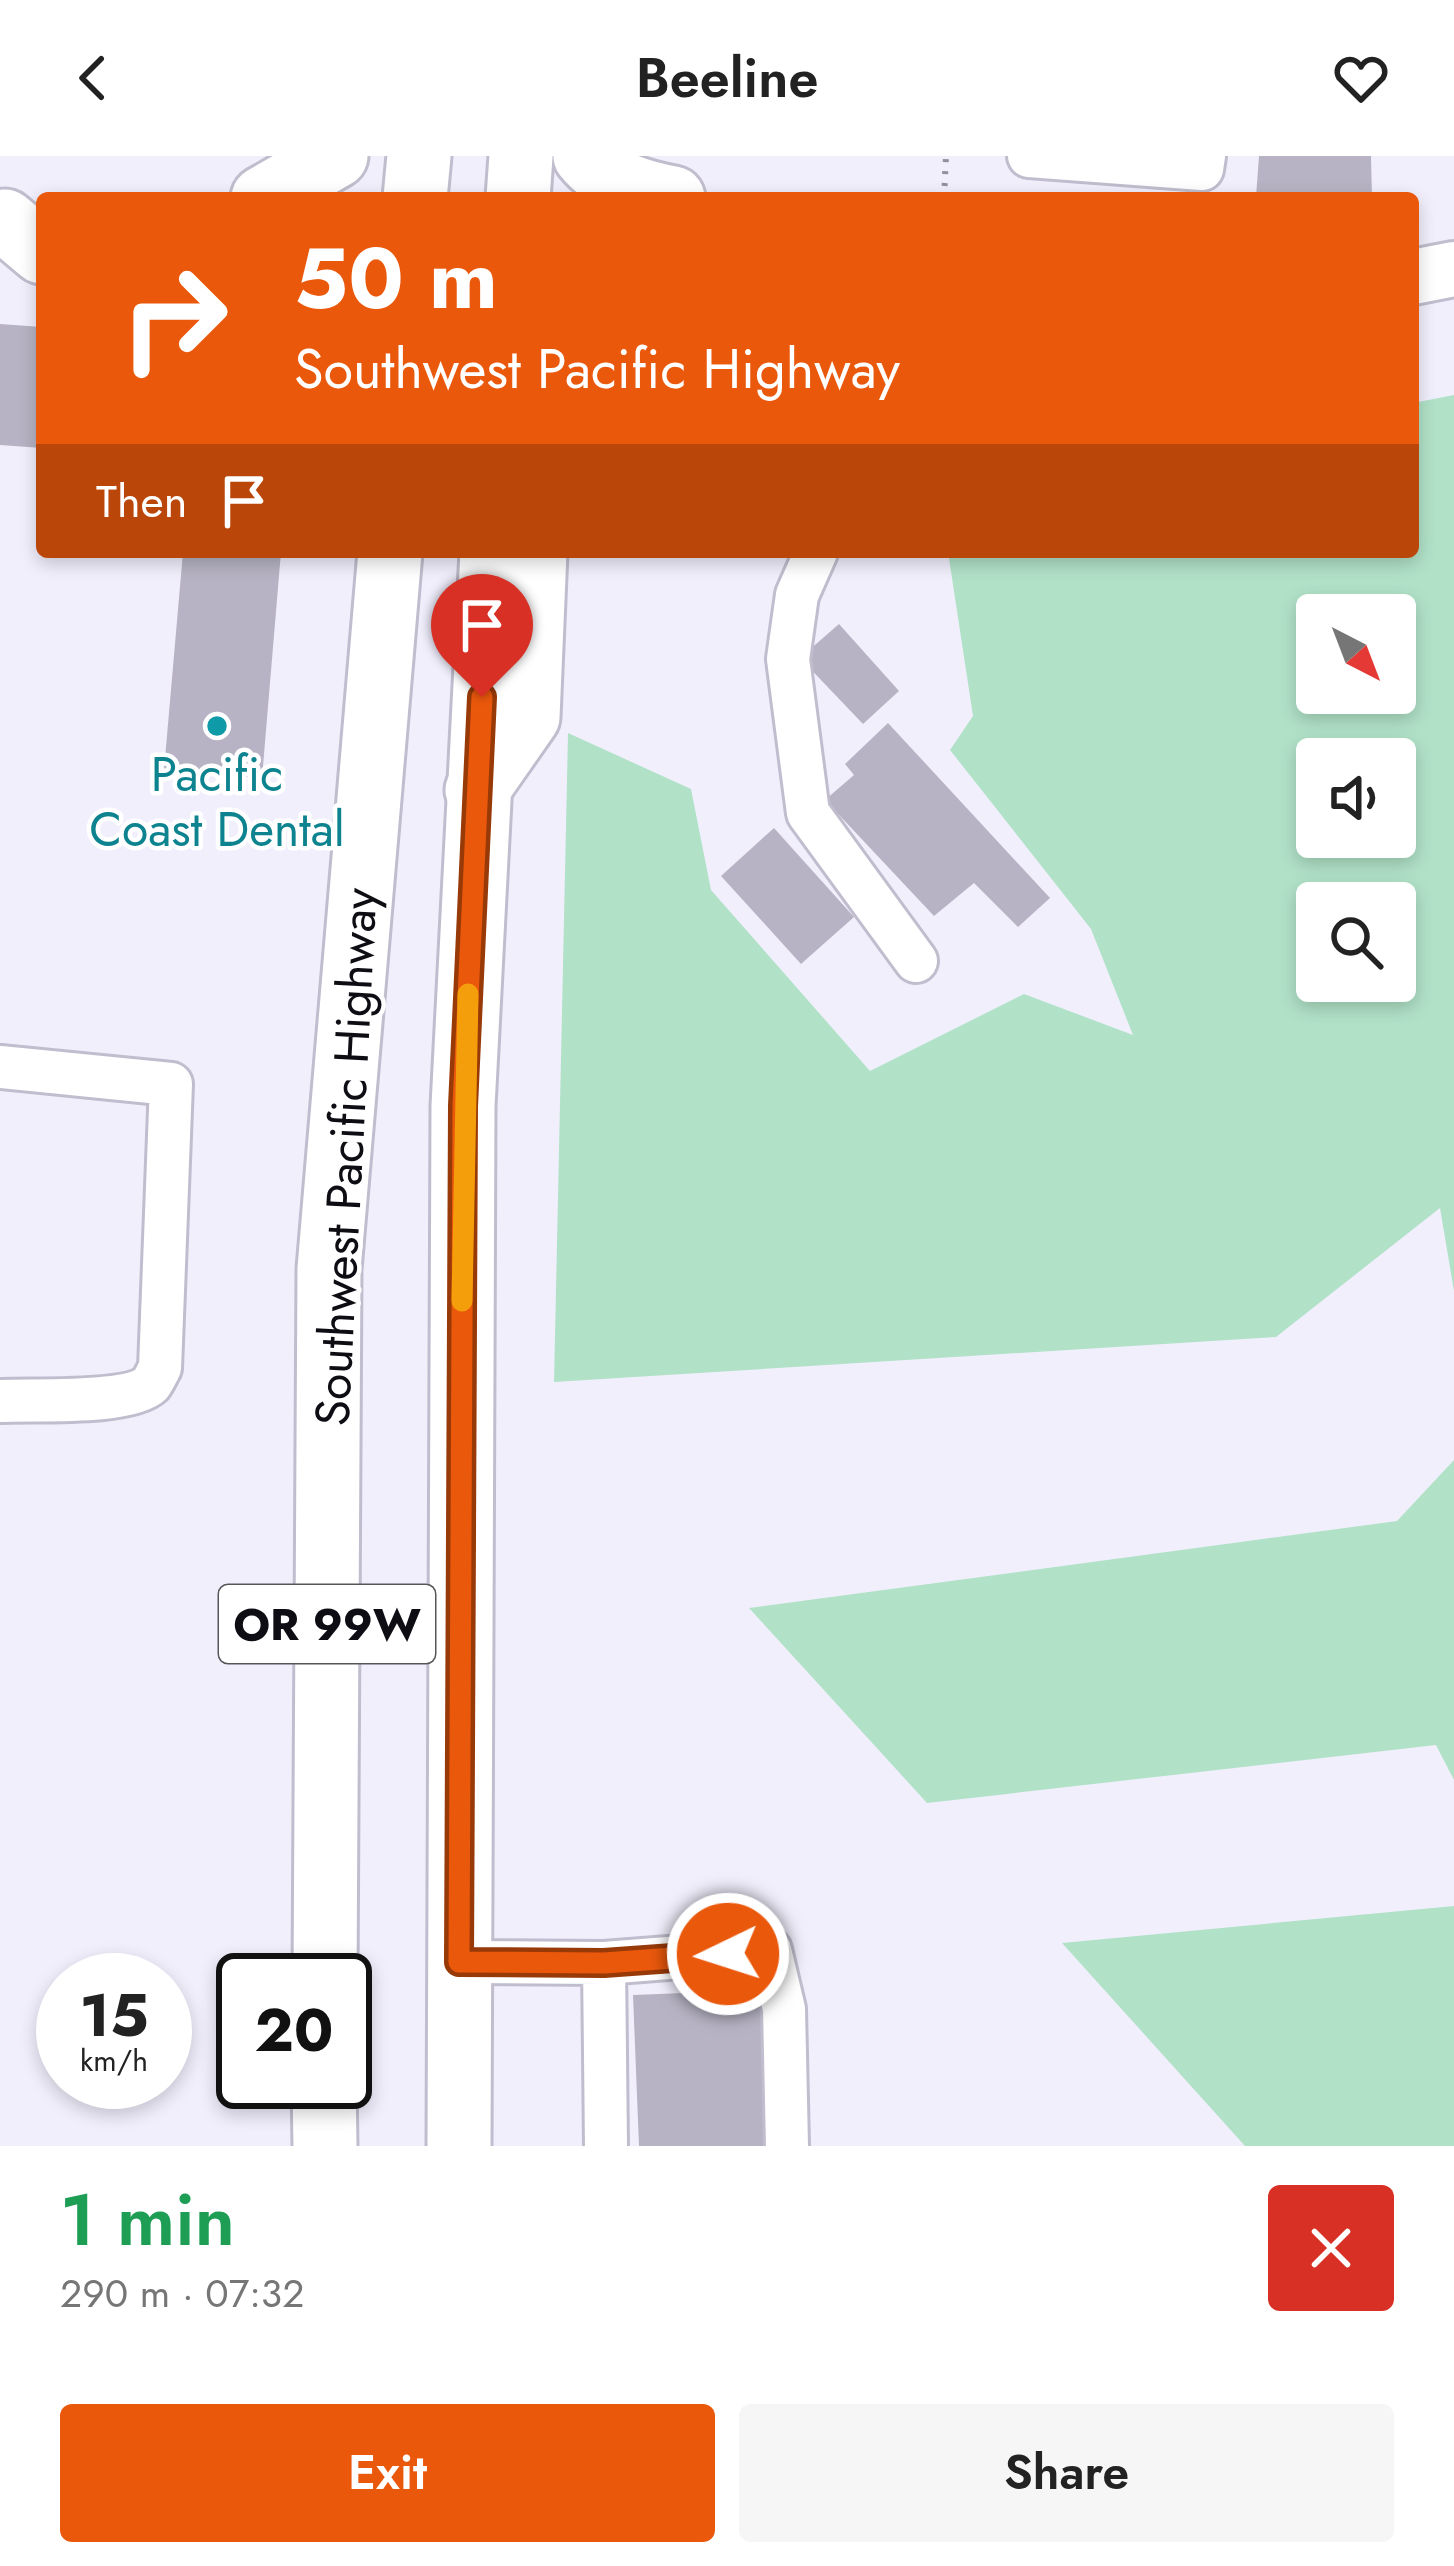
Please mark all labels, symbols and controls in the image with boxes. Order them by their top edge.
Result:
text: Beeline [636,39,818,117]
icon: back [60,45,126,111]
icon: heart [1328,45,1394,111]
text: 50 m [294,218,498,340]
icon: right [96,240,252,396]
text: Southwest Pacific Highway [294,330,900,408]
icon: arrive [211,468,277,534]
text: Then [96,469,187,534]
pin [431,574,533,697]
icon: arrive [449,592,515,658]
north arrow [1296,594,1416,714]
map controls [1296,594,1416,1002]
marker: Pacific Coast Dental [204,713,230,739]
button: sound [1296,738,1416,858]
place label: Pacific Coast Dental [89,740,345,864]
button: search [1296,882,1416,1002]
street label: Southwest Pacific Highway [297,885,395,1428]
road number: OR 99W [219,1585,435,1663]
position arrow [665,1891,791,2017]
speed limit sign: 20 [216,1953,372,2109]
text: 15 [79,1972,149,2059]
text: km/h [80,2039,148,2082]
text: 1 min [60,2168,235,2272]
button: close [1268,2185,1394,2311]
text: 290 m · 07:32 [60,2265,304,2322]
button: Exit [60,2404,715,2542]
button: Share [739,2404,1394,2542]

